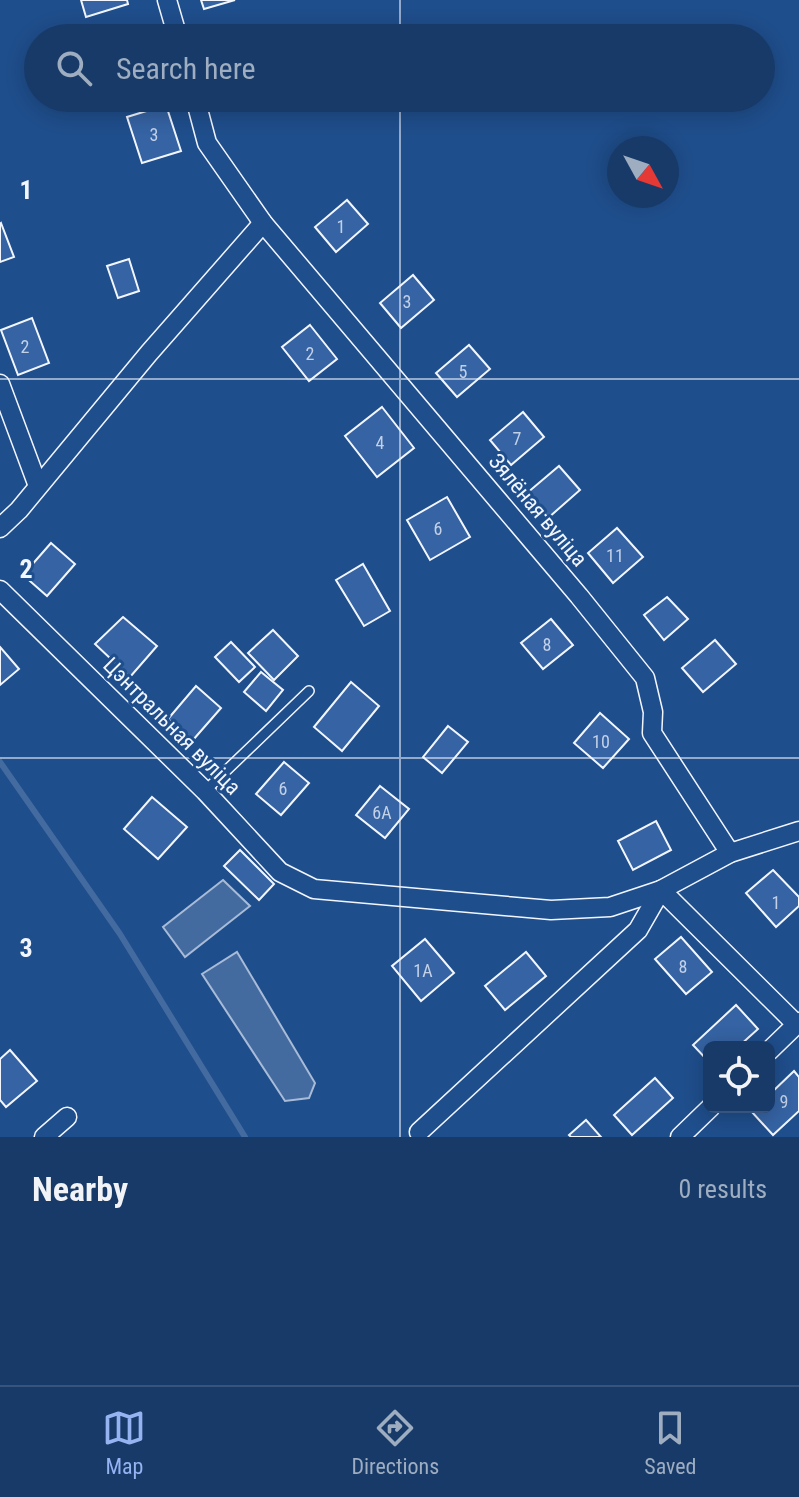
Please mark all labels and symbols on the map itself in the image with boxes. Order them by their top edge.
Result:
house number: 3 [150,124,158,145]
north arrow [607,136,679,208]
text: 1 [19,175,33,205]
house number: 1 [337,216,345,237]
house number: 3 [403,291,411,312]
house number: 2 [21,336,30,357]
house number: 2 [306,343,315,364]
house number: 5 [459,361,468,382]
house number: 7 [513,428,522,449]
house number: 4 [376,432,385,453]
street label: Зялёная вуліца [484,449,592,571]
house number: 6 [434,518,442,539]
house number: 11 [606,545,624,566]
text: 2 [19,554,33,584]
house number: 8 [543,634,551,655]
street label: Цэнтральная вуліца [98,652,246,800]
house number: 10 [592,731,610,752]
house number: 6 [279,778,287,799]
house number: 6А [372,802,392,823]
house number: 1 [772,892,780,913]
text: 3 [19,933,33,963]
house number: 8 [679,956,687,977]
house number: 1А [413,960,433,981]
house number: 9 [780,1091,788,1112]

